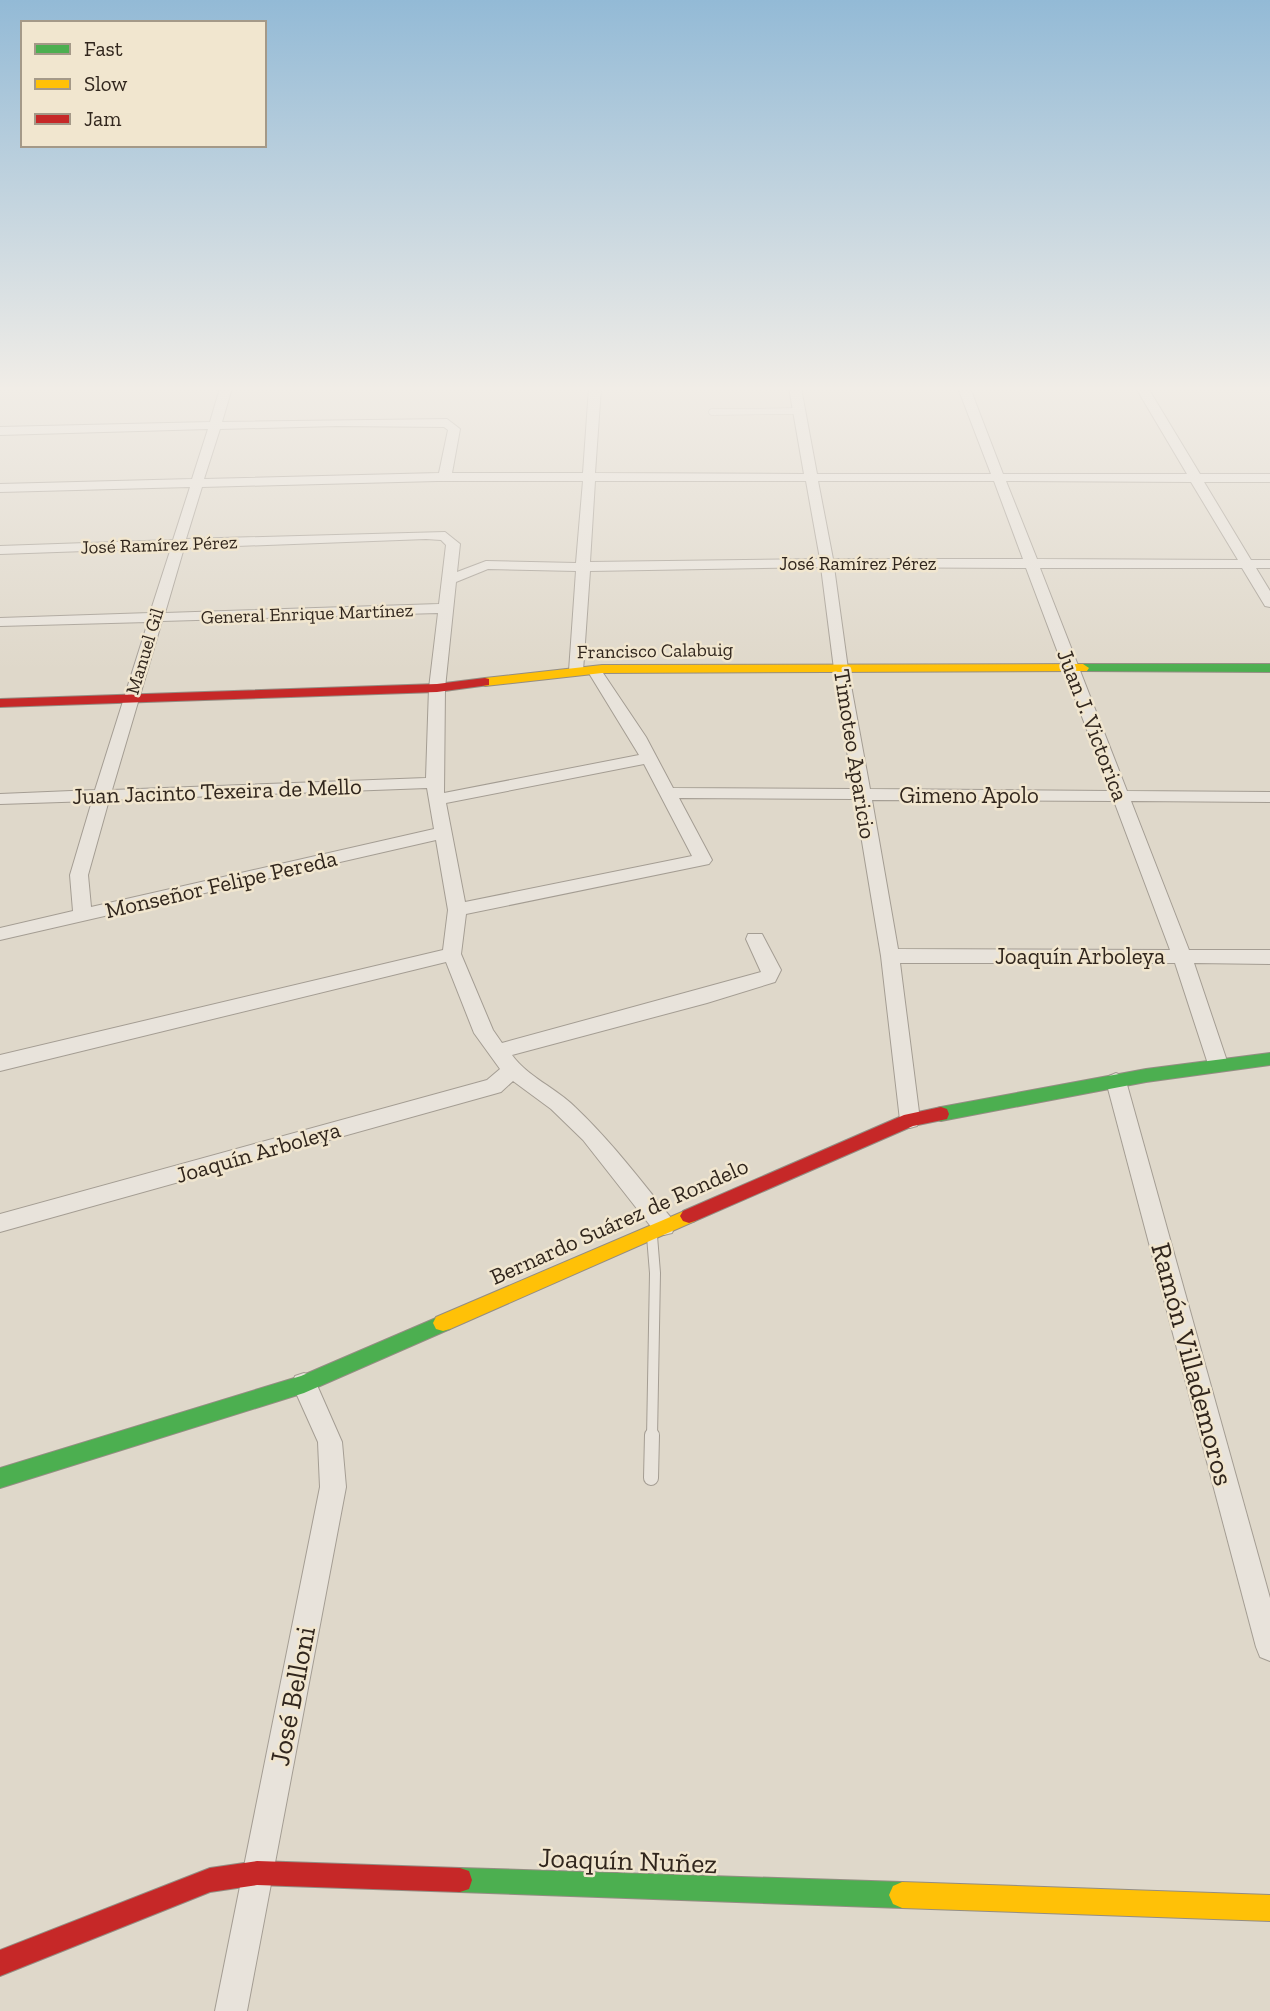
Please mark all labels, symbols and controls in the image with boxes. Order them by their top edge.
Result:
legend [21,21,266,147]
text: Fast [84,36,123,61]
text: Slow [84,71,127,96]
text: Jam [84,106,121,131]
street label: José Ramírez Pérez [80,530,238,559]
street label: José Ramírez Pérez [779,552,937,575]
street label: General Enrique Martínez [200,598,414,629]
street label: Manuel Gil [120,605,168,697]
street label: Francisco Calabuig [577,638,734,663]
street label: Juan J. Victorica [1051,645,1135,805]
street label: Timoteo Aparicio [828,667,882,841]
street label: Juan Jacinto Texeira de Mello [72,772,362,810]
street label: Gimeno Apolo [899,781,1039,809]
street label: Monseñor Felipe Pereda [102,844,340,924]
street label: Joaquín Arboleya [995,942,1165,970]
street label: Joaquín Arboleya [172,1115,344,1189]
street label: Bernardo Suárez de Rondelo [486,1151,752,1291]
street label: Ramón Villademoros [1144,1239,1241,1489]
street label: José Belloni [263,1623,322,1769]
street label: Joaquín Nuñez [538,1841,718,1880]

